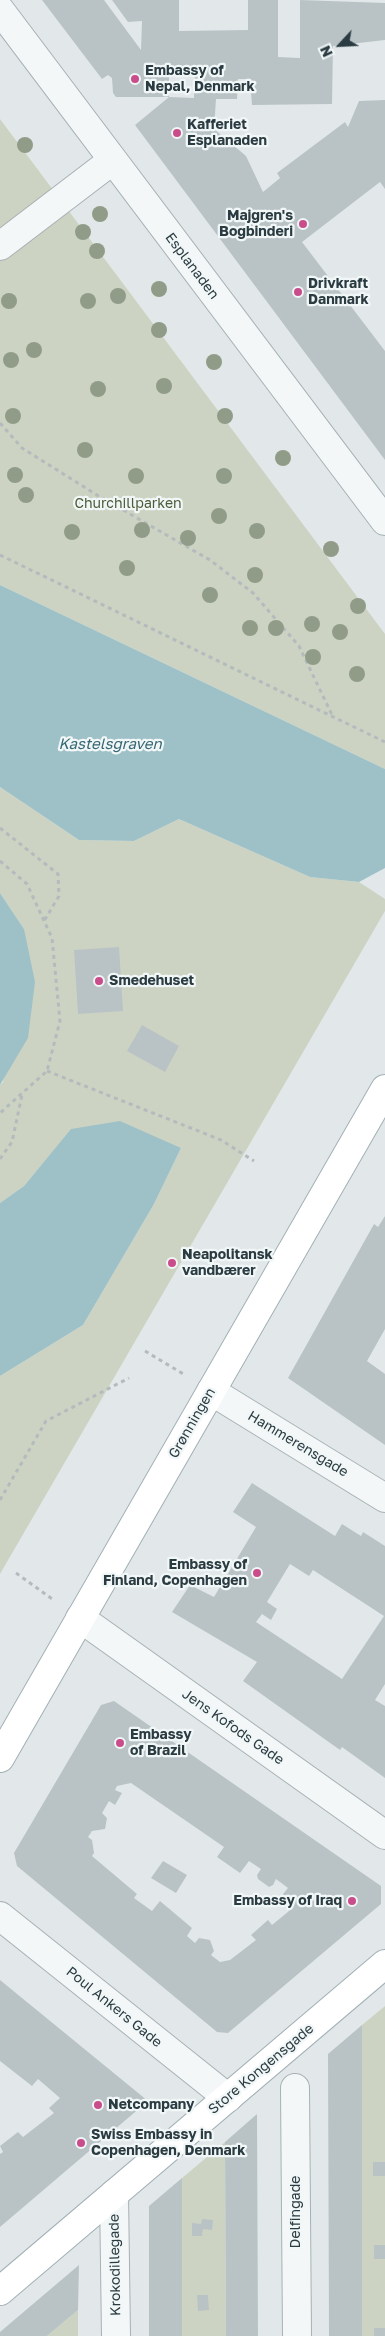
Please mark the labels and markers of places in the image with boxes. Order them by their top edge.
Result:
place label: Embassy of Nepal, Denmark [145,63,255,95]
marker: Embassy of Nepal, Denmark [129,73,141,85]
place label: Kafferiet Esplanaden [187,117,267,150]
marker: Kafferiet Esplanaden [171,127,183,139]
place label: Majgren's Bogbinderi [219,208,293,240]
marker: Majgren's Bogbinderi [297,218,309,230]
place label: Drivkraft Danmark [308,276,369,308]
marker: Drivkraft Danmark [292,286,304,298]
place label: Smedehuset [109,973,194,989]
marker: Smedehuset [93,975,105,987]
place label: Neapolitansk vandbærer [182,1247,273,1280]
marker: Neapolitansk vandbærer [166,1257,178,1269]
place label: Embassy of Finland, Copenhagen [103,1557,247,1590]
marker: Embassy of Finland, Copenhagen [251,1567,263,1579]
place label: Embassy of Brazil [130,1727,192,1760]
marker: Embassy of Brazil [114,1737,126,1749]
place label: Embassy of Iraq [233,1893,342,1909]
marker: Embassy of Iraq [346,1895,358,1907]
place label: Netcompany [108,2097,195,2113]
marker: Netcompany [92,2099,104,2111]
place label: Swiss Embassy in Copenhagen, Denmark [91,2127,245,2160]
marker: Swiss Embassy in Copenhagen, Denmark [75,2137,87,2149]

